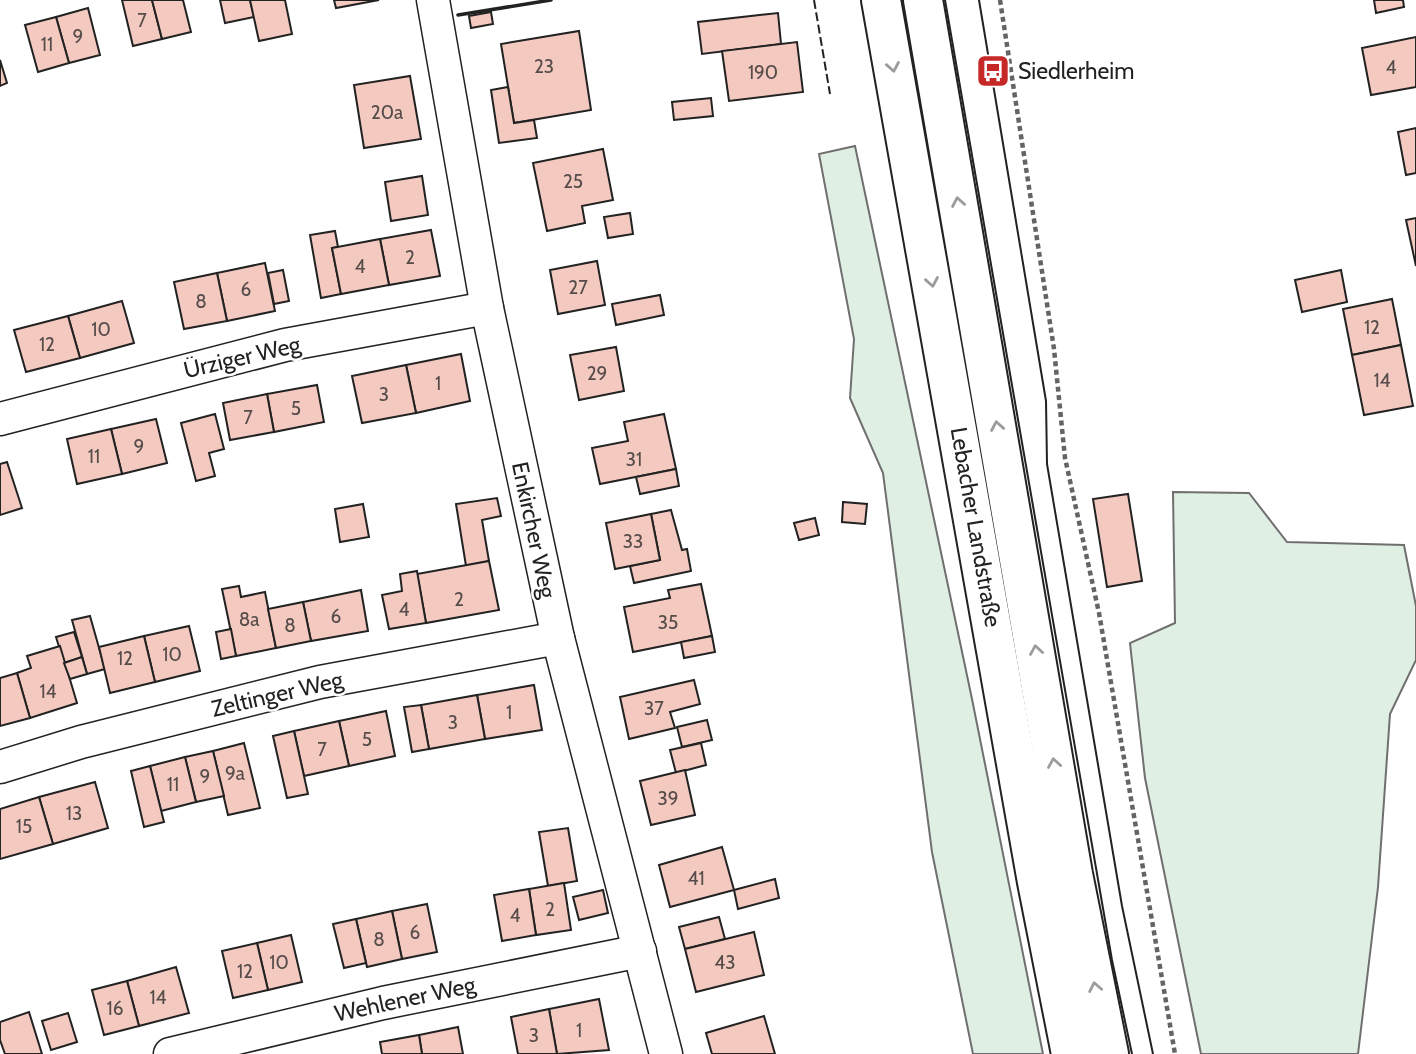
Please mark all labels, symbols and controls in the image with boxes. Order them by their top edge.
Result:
house number: 7 [137,9,147,32]
house number: 9 [73,25,83,48]
house number: 11 [41,33,53,56]
bus stop icon: Siedlerheim [974,52,1012,90]
house number: 23 [534,55,554,78]
house number: 4 [1386,56,1397,79]
place label: Siedlerheim [1018,57,1134,85]
house number: 190 [748,61,778,84]
one-way arrow [885,61,900,73]
house number: 20a [371,101,403,124]
house number: 25 [563,170,583,193]
one-way arrow [951,196,966,208]
house number: 2 [405,246,415,269]
house number: 4 [355,255,366,278]
house number: 27 [568,276,588,299]
one-way arrow [924,276,939,288]
house number: 6 [241,278,251,301]
house number: 8 [195,290,207,313]
house number: 12 [1364,316,1380,339]
house number: 10 [91,318,111,341]
street label: Ürziger Weg [181,330,304,384]
house number: 12 [39,333,55,356]
house number: 29 [587,362,607,385]
house number: 14 [1373,369,1391,392]
house number: 1 [435,372,441,395]
house number: 3 [379,383,389,406]
house number: 5 [291,397,301,420]
house number: 7 [243,406,253,429]
one-way arrow [990,420,1005,432]
street label: Lebacher Landstraße [945,425,1007,629]
house number: 9 [134,435,144,458]
house number: 11 [88,445,100,468]
house number: 31 [626,448,642,471]
street label: Enkircher Weg [506,459,562,601]
house number: 33 [623,530,643,553]
house number: 2 [454,588,464,611]
house number: 4 [399,598,410,621]
house number: 6 [331,605,341,628]
house number: 8a [239,608,259,631]
house number: 35 [658,611,678,634]
house number: 8 [284,614,296,637]
house number: 10 [162,643,182,666]
one-way arrow [1029,644,1044,656]
house number: 12 [117,647,133,670]
street label: Zeltinger Weg [208,665,346,723]
house number: 14 [39,680,57,703]
house number: 37 [644,697,664,720]
house number: 1 [506,701,512,724]
house number: 3 [448,711,458,734]
house number: 5 [362,728,372,751]
house number: 7 [317,738,327,761]
one-way arrow [1047,757,1062,769]
house number: 9a [225,762,245,785]
house number: 9 [200,765,210,788]
house number: 11 [167,773,179,796]
house number: 39 [657,787,679,810]
house number: 13 [66,802,82,825]
house number: 15 [16,815,32,838]
house number: 41 [687,867,705,890]
house number: 2 [545,898,555,921]
house number: 4 [510,904,521,927]
house number: 6 [410,921,420,944]
house number: 8 [373,928,385,951]
house number: 10 [269,951,289,974]
house number: 43 [714,951,736,974]
house number: 12 [237,960,253,983]
street label: Wehlener Weg [332,970,479,1028]
one-way arrow [1089,981,1104,993]
house number: 14 [149,986,167,1009]
house number: 16 [107,997,124,1020]
house number: 1 [576,1019,582,1042]
house number: 3 [529,1024,539,1047]

